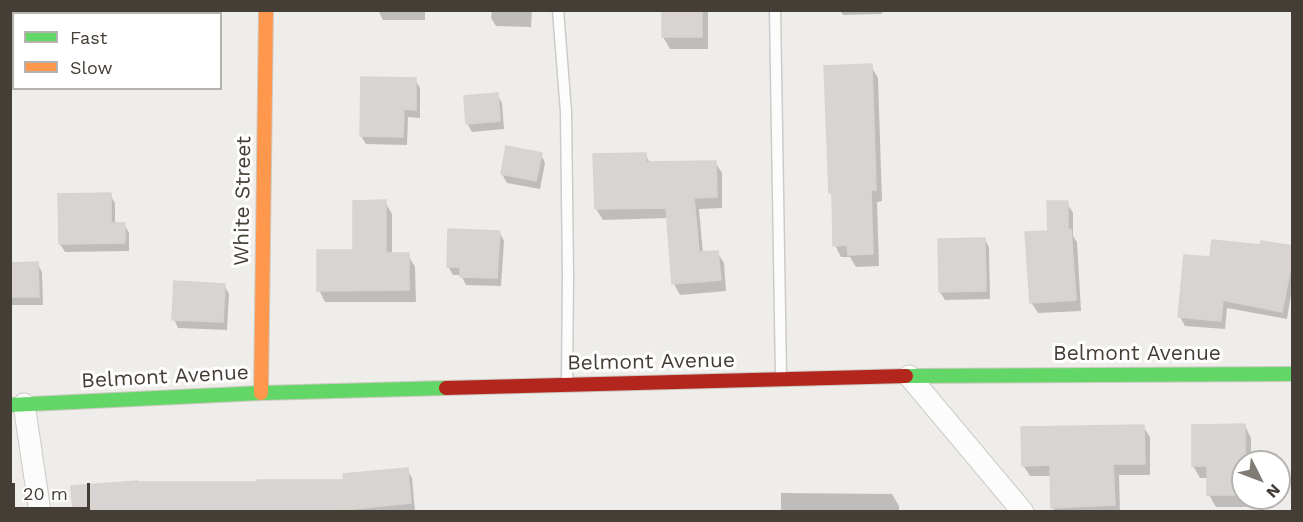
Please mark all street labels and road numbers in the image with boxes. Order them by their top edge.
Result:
street label: White Street [229,136,257,266]
street label: Belmont Avenue [1053,341,1221,367]
street label: Belmont Avenue [567,348,735,376]
street label: Belmont Avenue [80,360,250,394]

